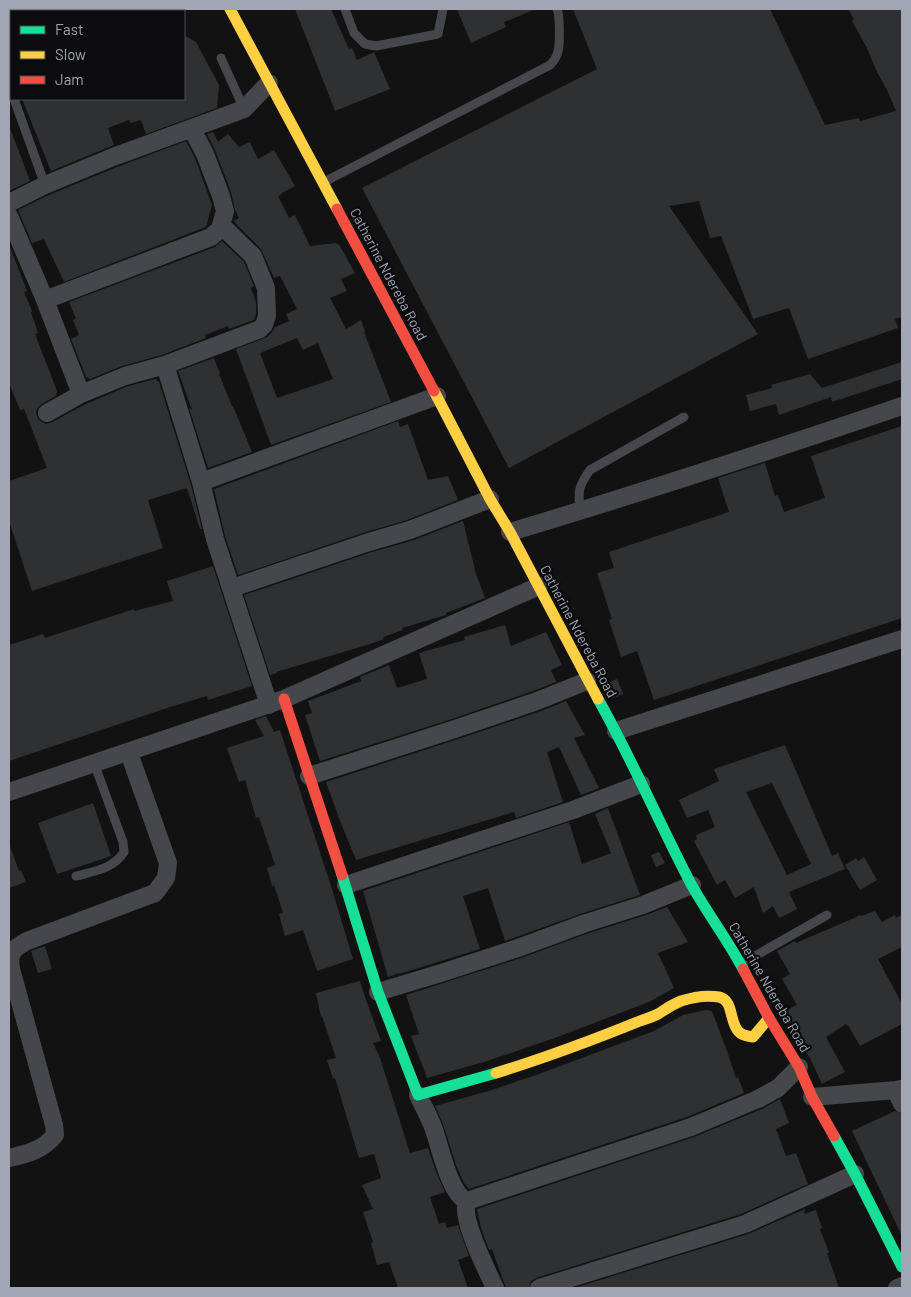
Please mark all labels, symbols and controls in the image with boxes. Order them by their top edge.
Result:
legend [10,10,185,100]
text: Fast [55,20,83,38]
text: Slow [55,45,86,63]
text: Jam [55,70,84,88]
street label: Catherine Ndereba Road [347,205,431,343]
street label: Catherine Ndereba Road [537,562,621,700]
street label: Catherine Ndereba Road [726,919,814,1055]

